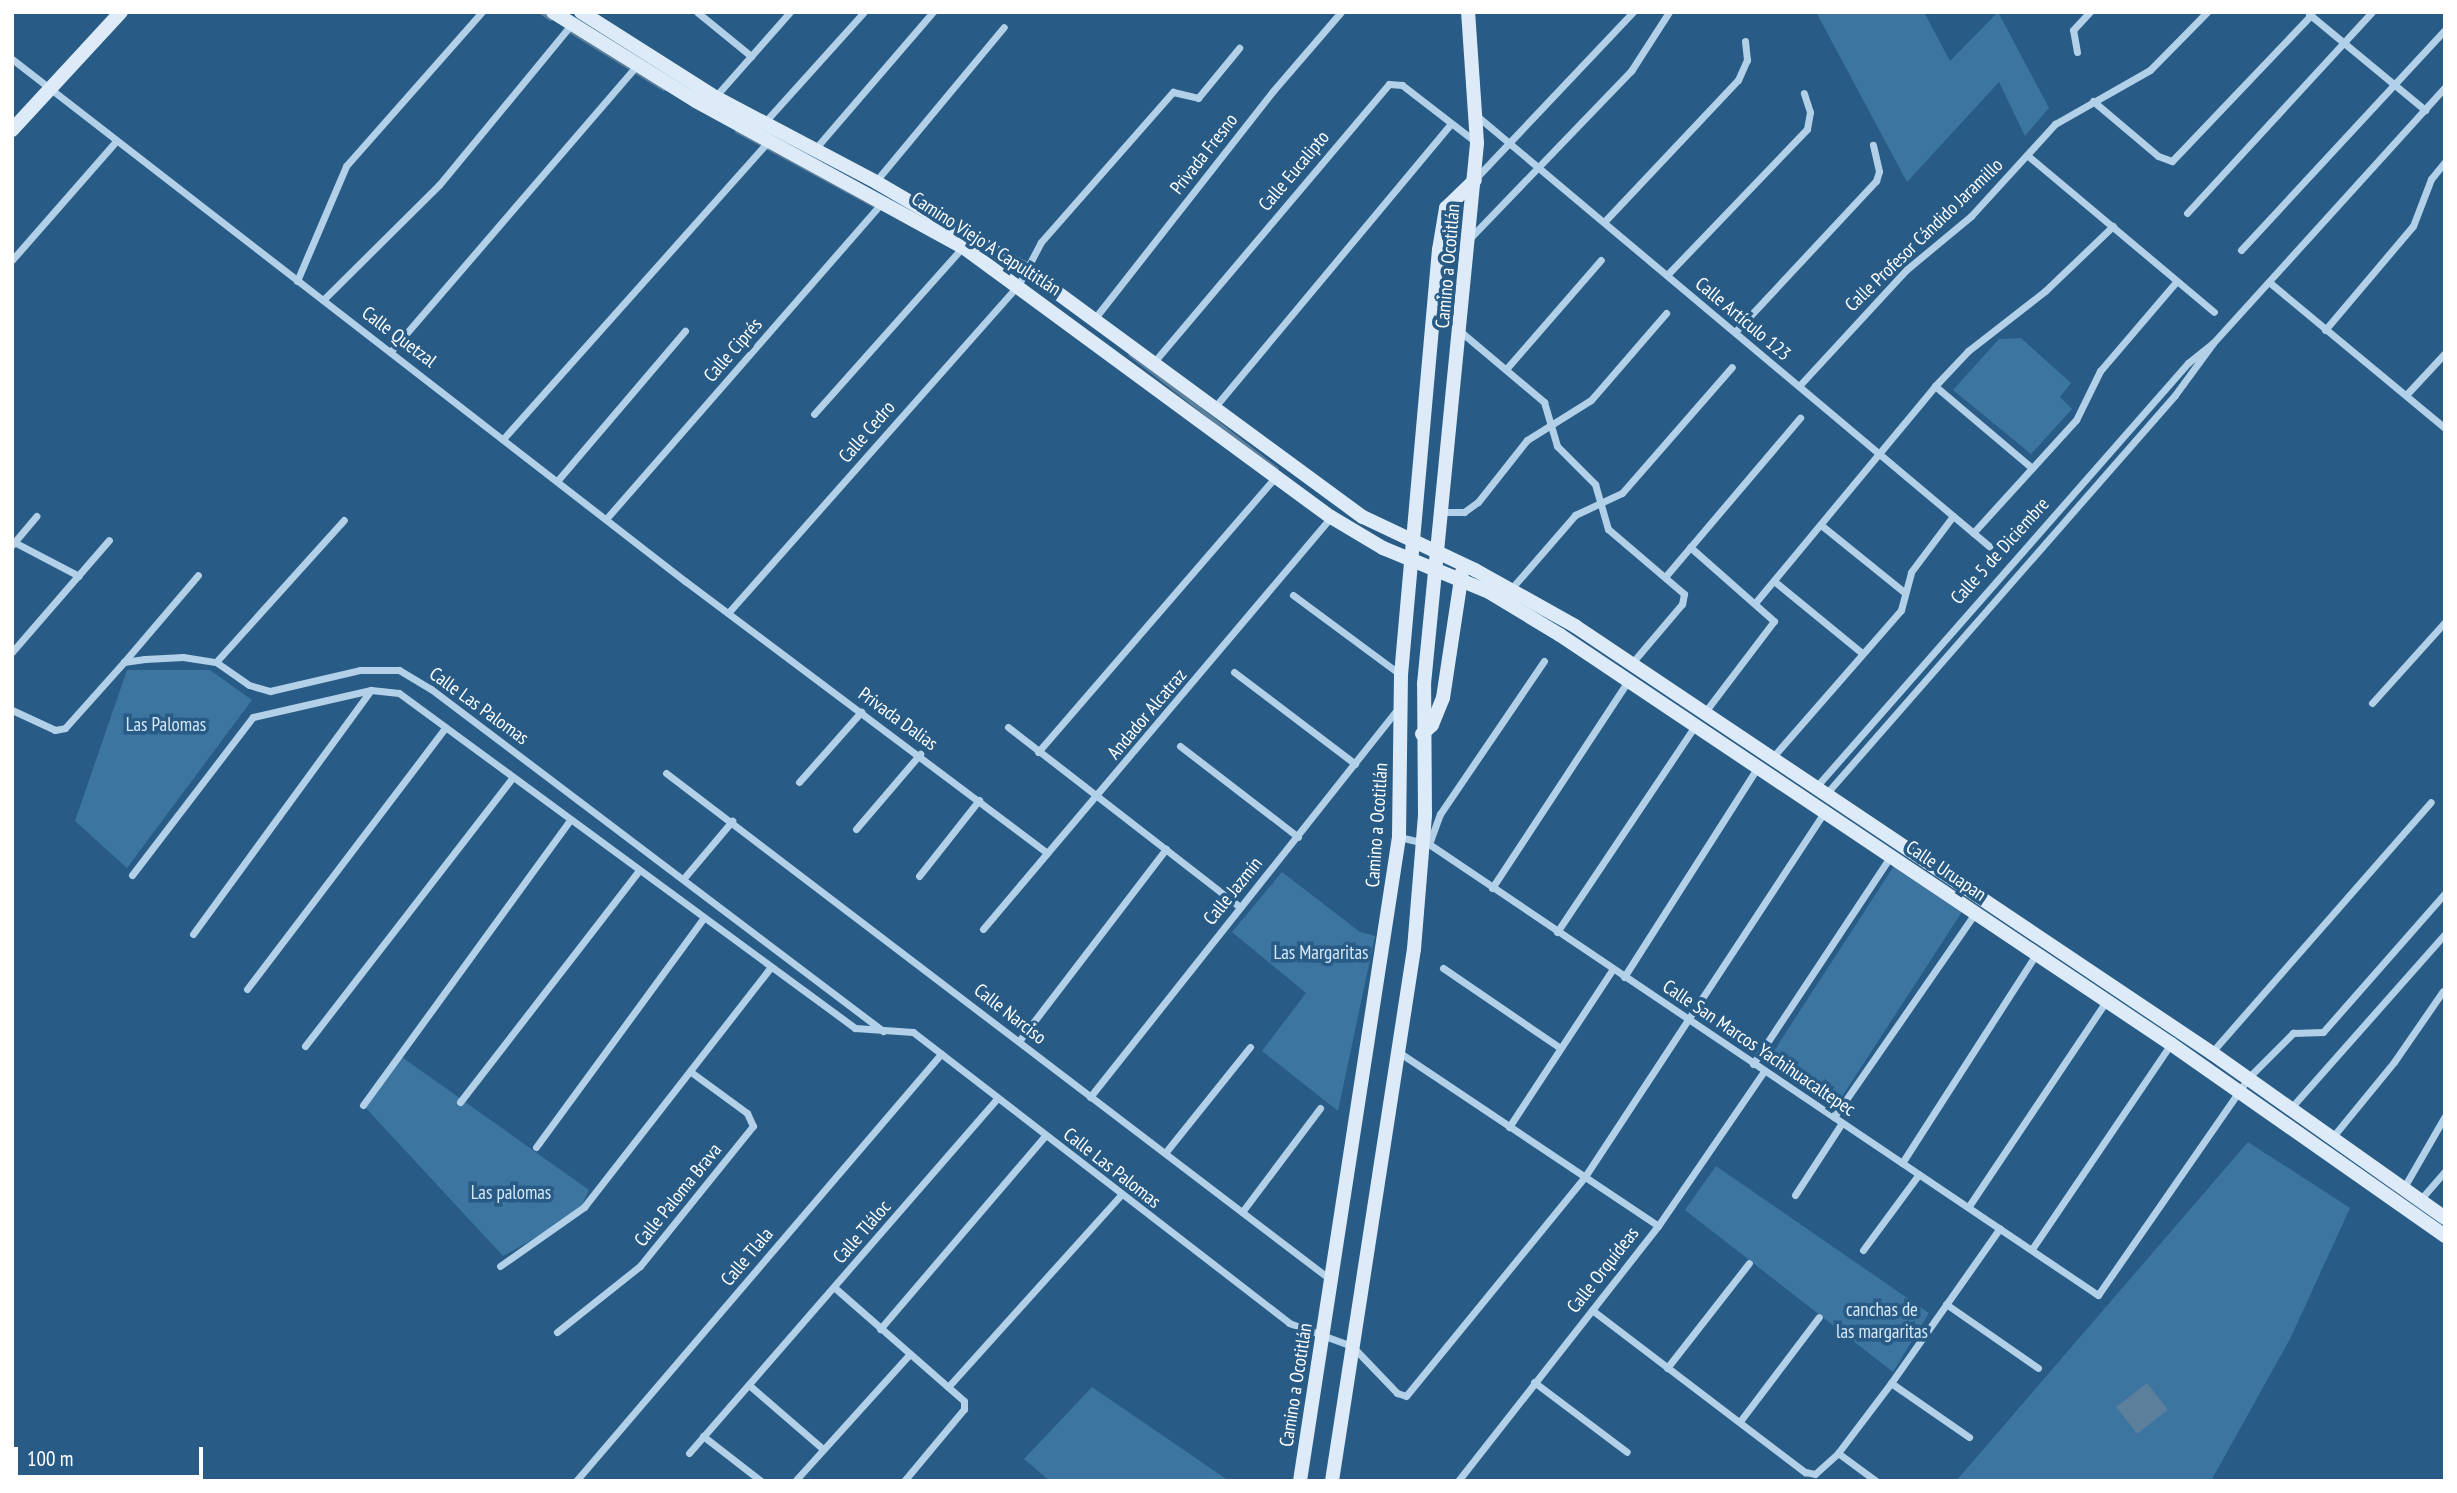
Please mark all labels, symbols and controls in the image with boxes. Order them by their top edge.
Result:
street label: Privada Fresno [1165,109,1243,199]
street label: Calle Eucalipto [1254,126,1334,216]
street label: Calle Profesor Cándido Jaramillo [1840,154,2008,316]
street label: Camino Viejo A Capultitlán [906,187,1066,301]
street label: Camino a Ocotitlán [1431,203,1465,329]
street label: Calle Artículo 123 [1690,272,1796,366]
street label: Calle Quetzal [357,302,441,372]
street label: Calle Ciprés [699,313,767,387]
street label: Calle Cedro [834,396,900,468]
street label: Calle 5 de Diciembre [1946,493,2054,609]
street label: Calle Las Palomas [425,662,533,750]
street label: Andador Alcatraz [1102,664,1192,764]
street label: Privada Dalias [854,683,942,755]
park label: Las Palomas [126,714,206,736]
street label: Camino a Ocotitlán [1361,762,1393,888]
street label: Calle Uruapan [1902,836,1990,906]
street label: Calle Jazmín [1199,852,1267,930]
park label: Las Margaritas [1274,942,1368,964]
street label: Calle San Marcos Yachihuacaltepec [1658,975,1860,1121]
street label: Calle Narciso [969,979,1051,1049]
street label: Calle Las Palomas [1059,1123,1165,1213]
street label: Calle Paloma Brava [630,1139,726,1251]
park label: Las palomas [471,1182,551,1204]
street label: Calle Tláloc [828,1196,896,1268]
street label: Calle Orquídeas [1562,1222,1644,1318]
street label: Calle Tlala [716,1223,778,1291]
park label: canchas de las margaritas [1836,1299,1928,1343]
street label: Camino a Ocotitlán [1275,1322,1317,1448]
scale bar [18,1434,206,1478]
text: 100 m [27,1445,73,1472]

